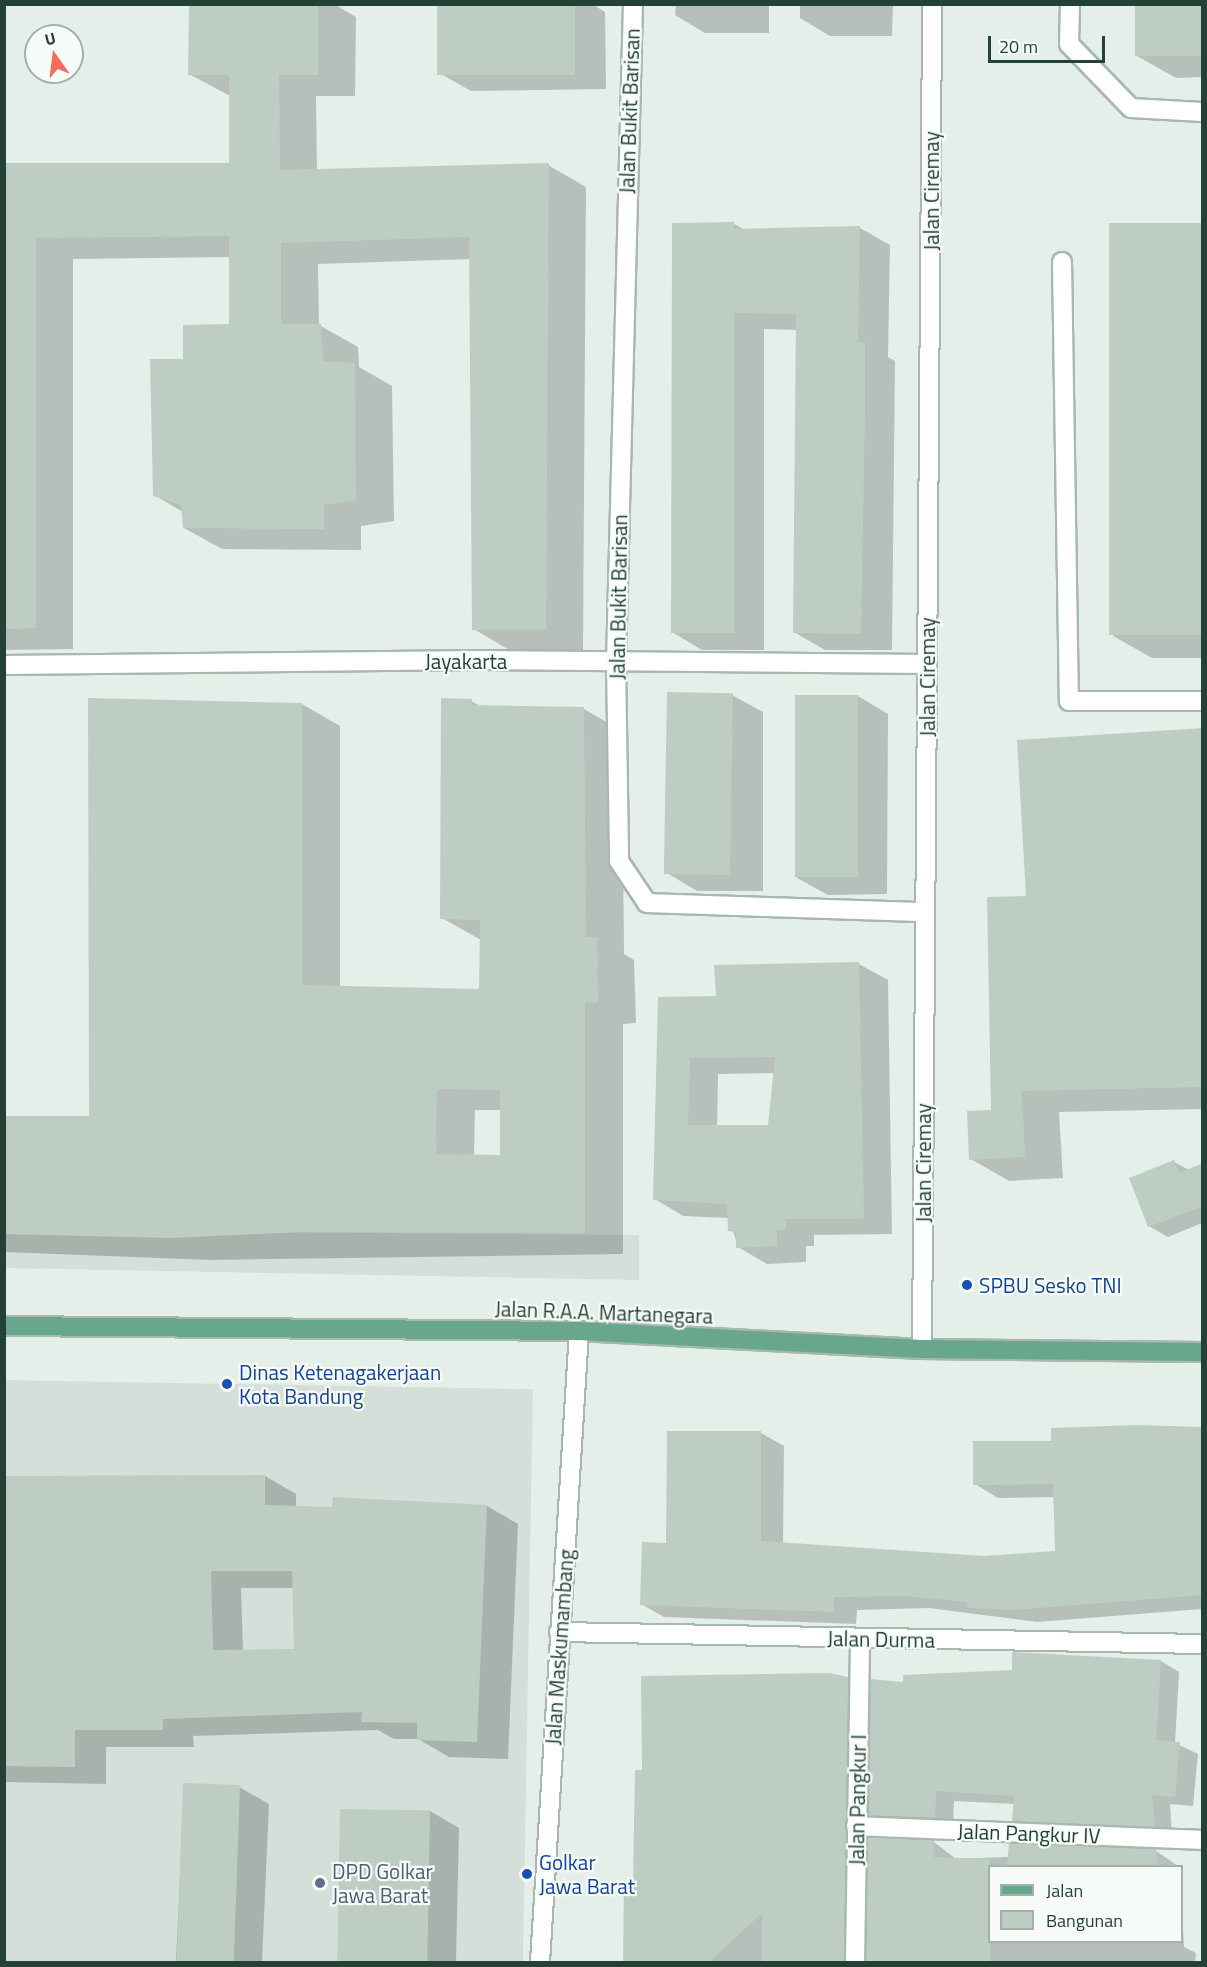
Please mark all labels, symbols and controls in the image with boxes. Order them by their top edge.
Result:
north arrow [24,24,84,84]
scale bar [991,24,1108,62]
text: U [42,26,58,51]
street label: Jalan Bukit Barisan [614,28,644,194]
text: 20 m [999,33,1038,60]
street label: Jalan Ciremay [918,131,944,251]
street label: Jalan Bukit Barisan [604,514,632,680]
street label: Jalan Ciremay [914,617,940,737]
street label: Jayakarta [425,648,507,674]
street label: Jalan Ciremay [910,1103,936,1223]
place label: SPBU Sesko TNI [979,1272,1122,1298]
marker: SPBU Sesko TNI [960,1278,974,1292]
street label: Jalan R.A.A. Martanegara [494,1296,714,1328]
place label: Dinas Ketenagakerjaan Kota Bandung [239,1359,441,1409]
marker: Dinas Ketenagakerjaan Kota Bandung [220,1377,234,1391]
street label: Jalan Maskumambang [540,1548,578,1746]
street label: Jalan Durma [827,1625,935,1653]
street label: Jalan Pangkur I [843,1734,871,1866]
street label: Jalan Pangkur IV [957,1818,1101,1848]
place label: Golkar Jawa Barat [539,1849,635,1899]
place label: DPD Golkar Jawa Barat [332,1858,433,1908]
legend [988,1865,1183,1943]
marker: Golkar Jawa Barat [520,1867,534,1881]
marker: DPD Golkar Jawa Barat [313,1876,327,1890]
text: Jalan [1046,1877,1083,1904]
text: Bangunan [1046,1907,1123,1934]

